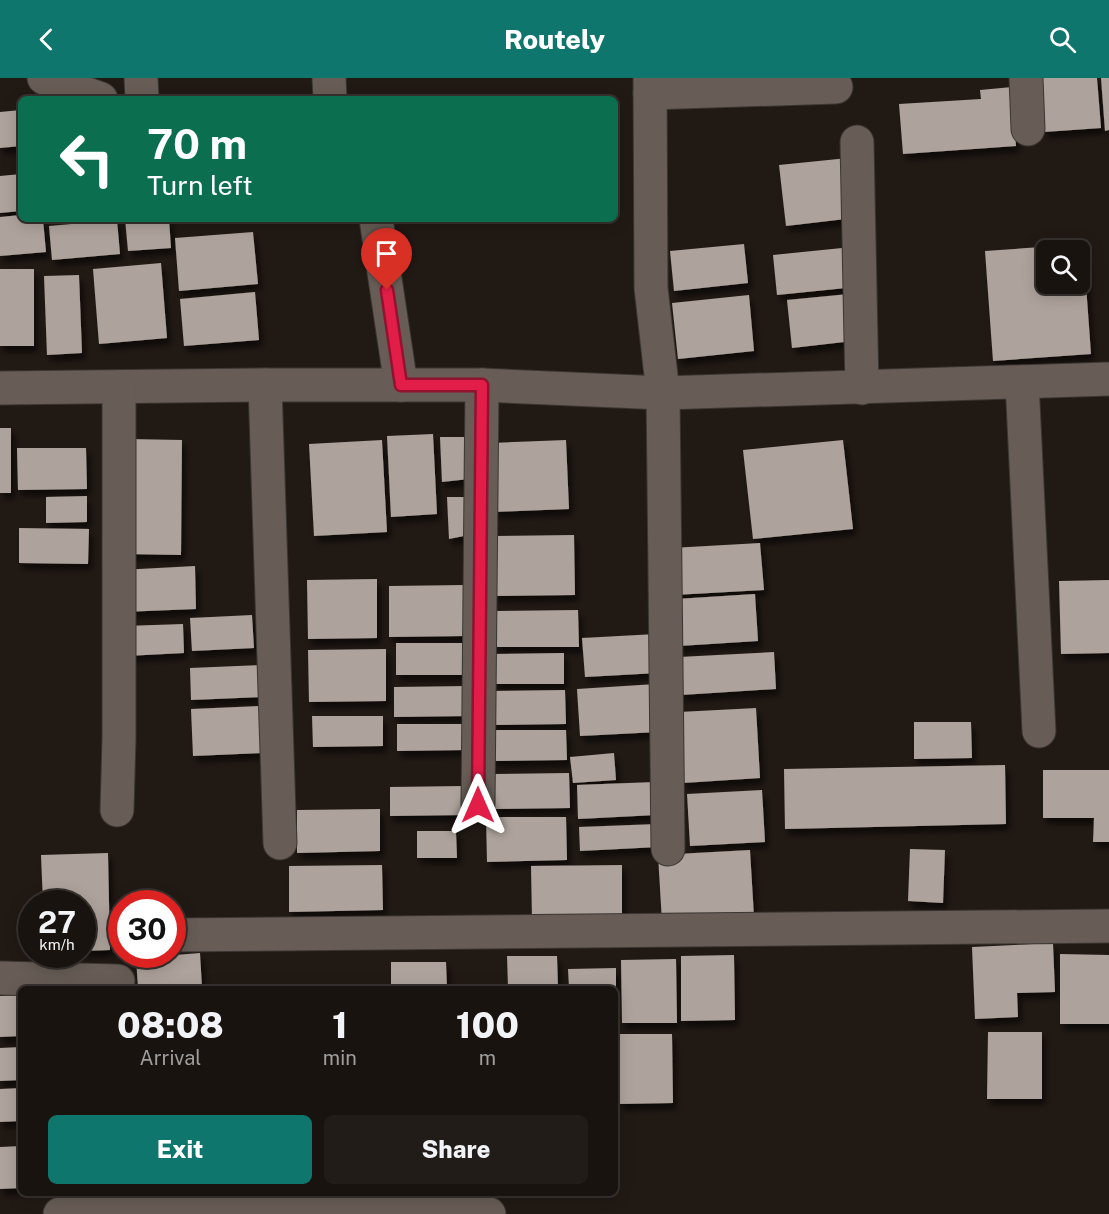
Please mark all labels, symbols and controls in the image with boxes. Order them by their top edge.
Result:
icon: back [30,23,63,56]
text: Routely [504,23,605,55]
icon: search [1046,23,1079,56]
text: 70 m [147,119,247,168]
icon: left [48,120,126,198]
text: Turn left [147,169,253,201]
pin [361,228,412,290]
icon: arrive [370,237,403,270]
map controls [1036,240,1090,294]
button: search [1036,240,1090,294]
position arrow [446,773,510,837]
speed limit sign: 30 [108,890,186,968]
text: 27 [38,904,76,940]
text: km/h [39,936,75,953]
text: 08:08 [117,1004,224,1046]
text: 1 [332,1004,348,1046]
text: 100 [456,1004,519,1046]
text: Arrival [140,1046,201,1070]
text: min [323,1046,357,1070]
text: m [479,1046,496,1070]
button: Exit [48,1115,312,1184]
button: Share [324,1115,588,1184]

